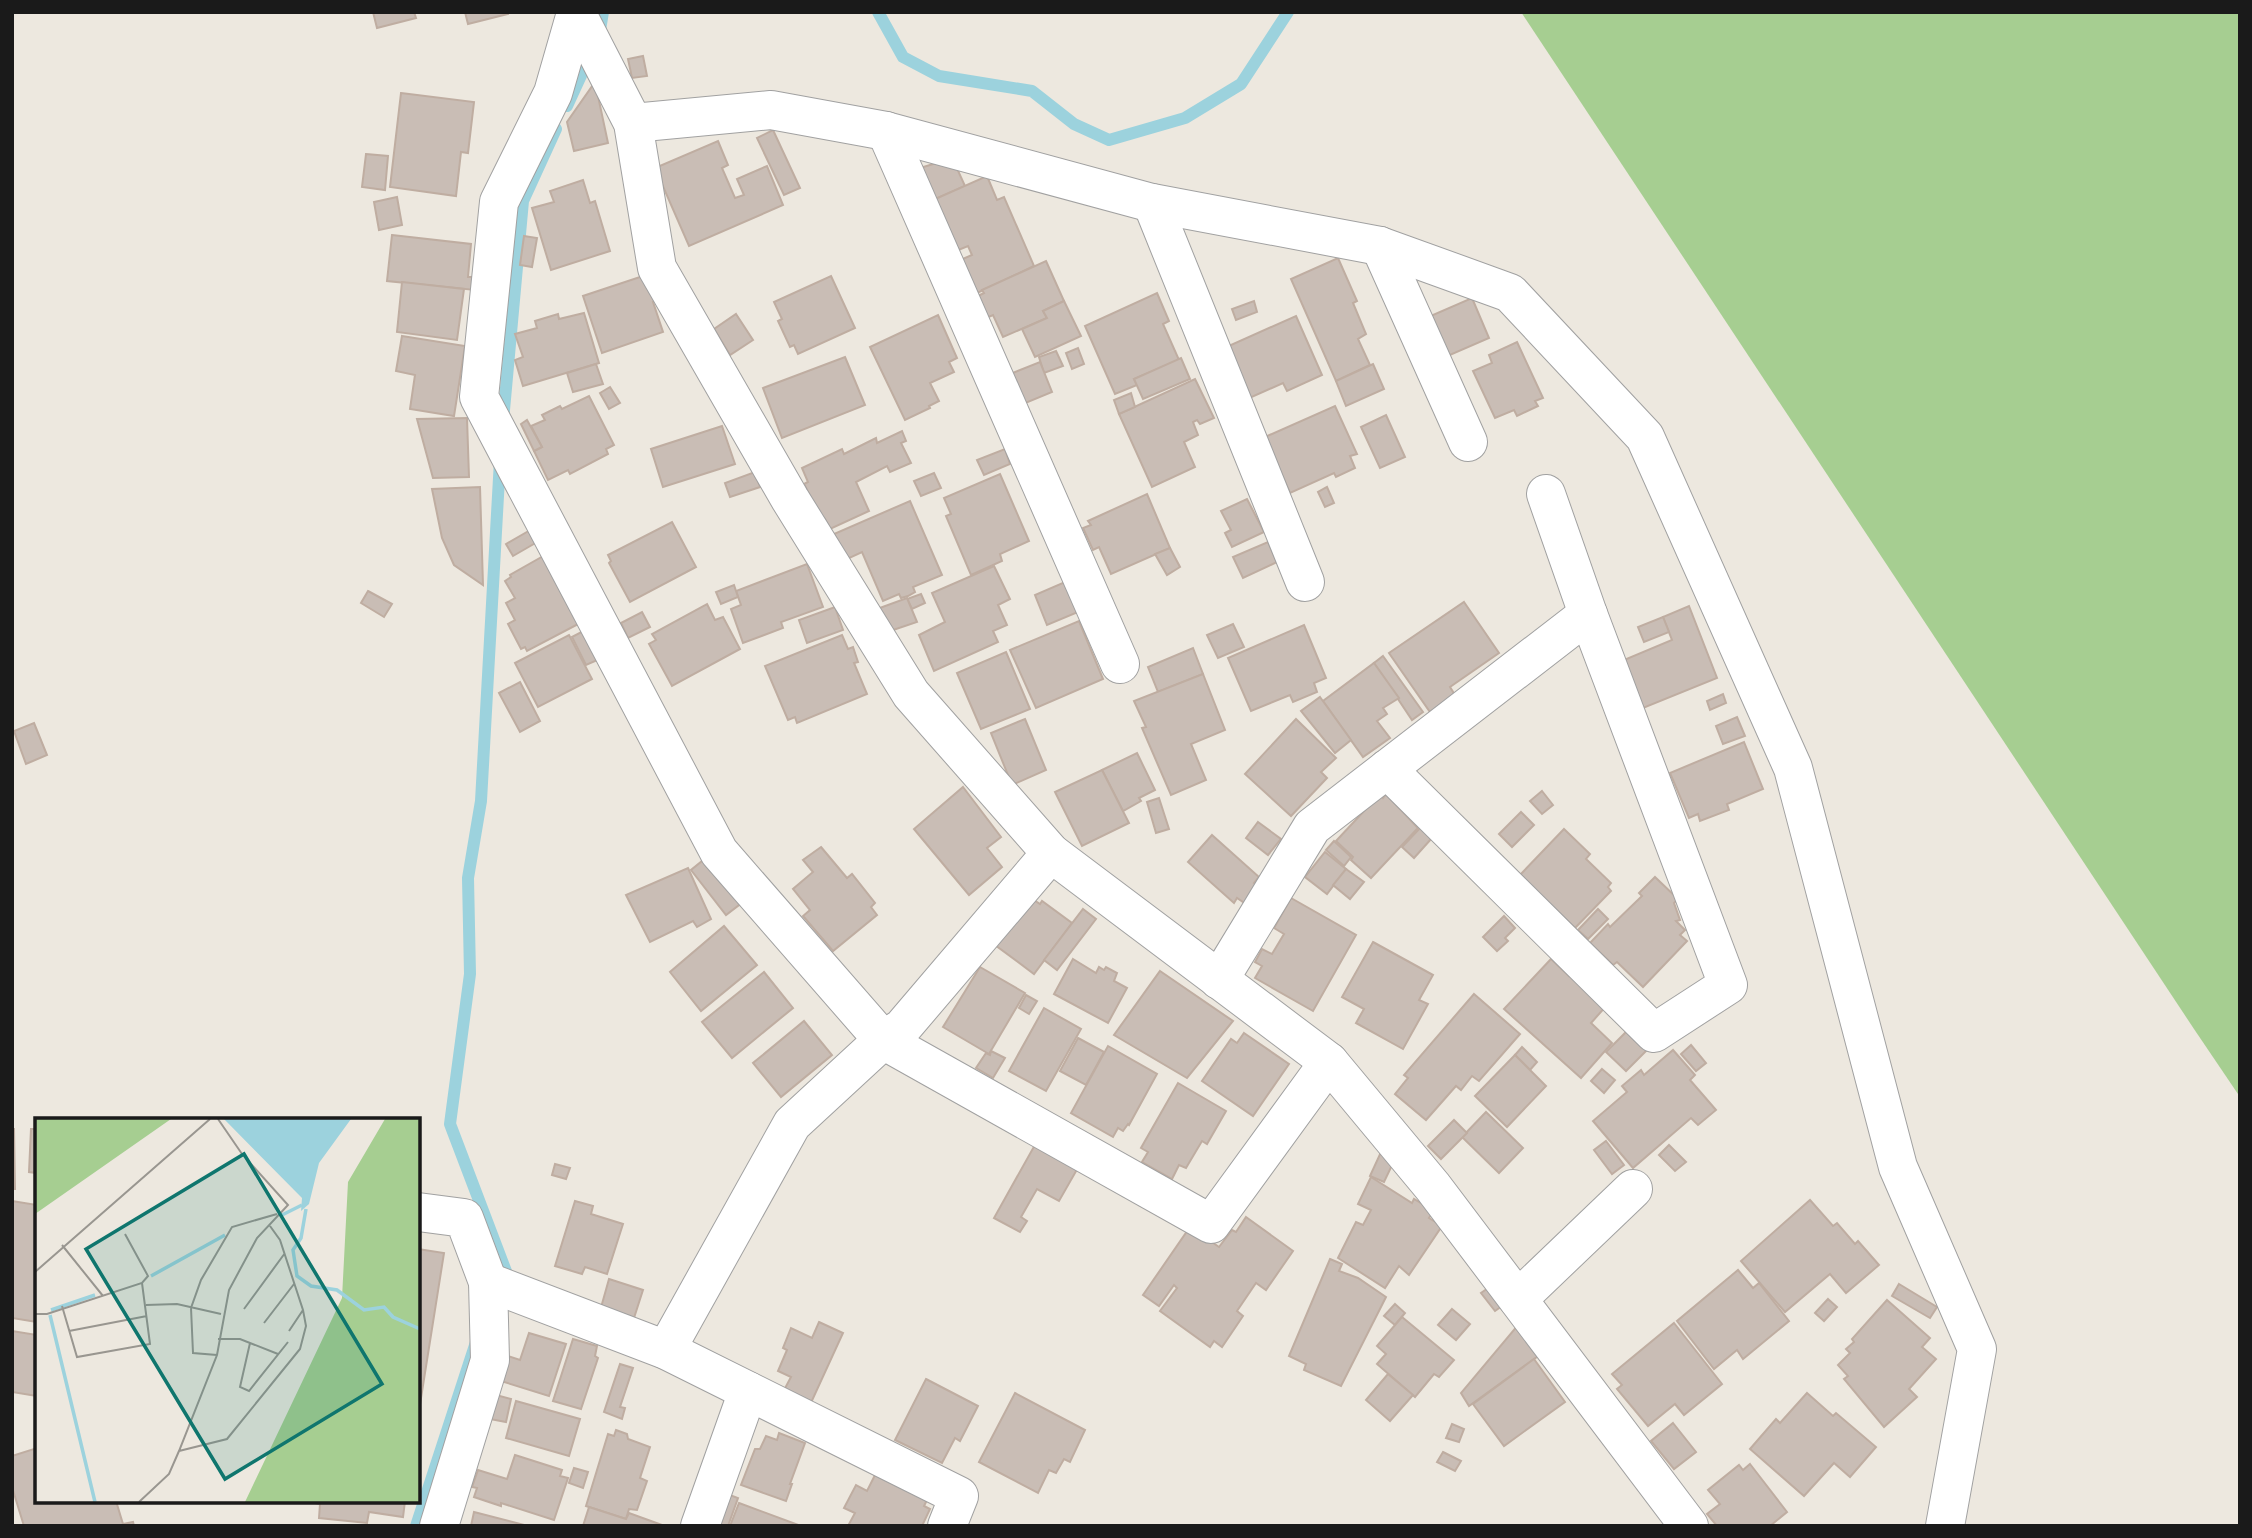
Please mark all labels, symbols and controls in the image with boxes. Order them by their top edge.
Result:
inset map [35,1118,420,1503]

